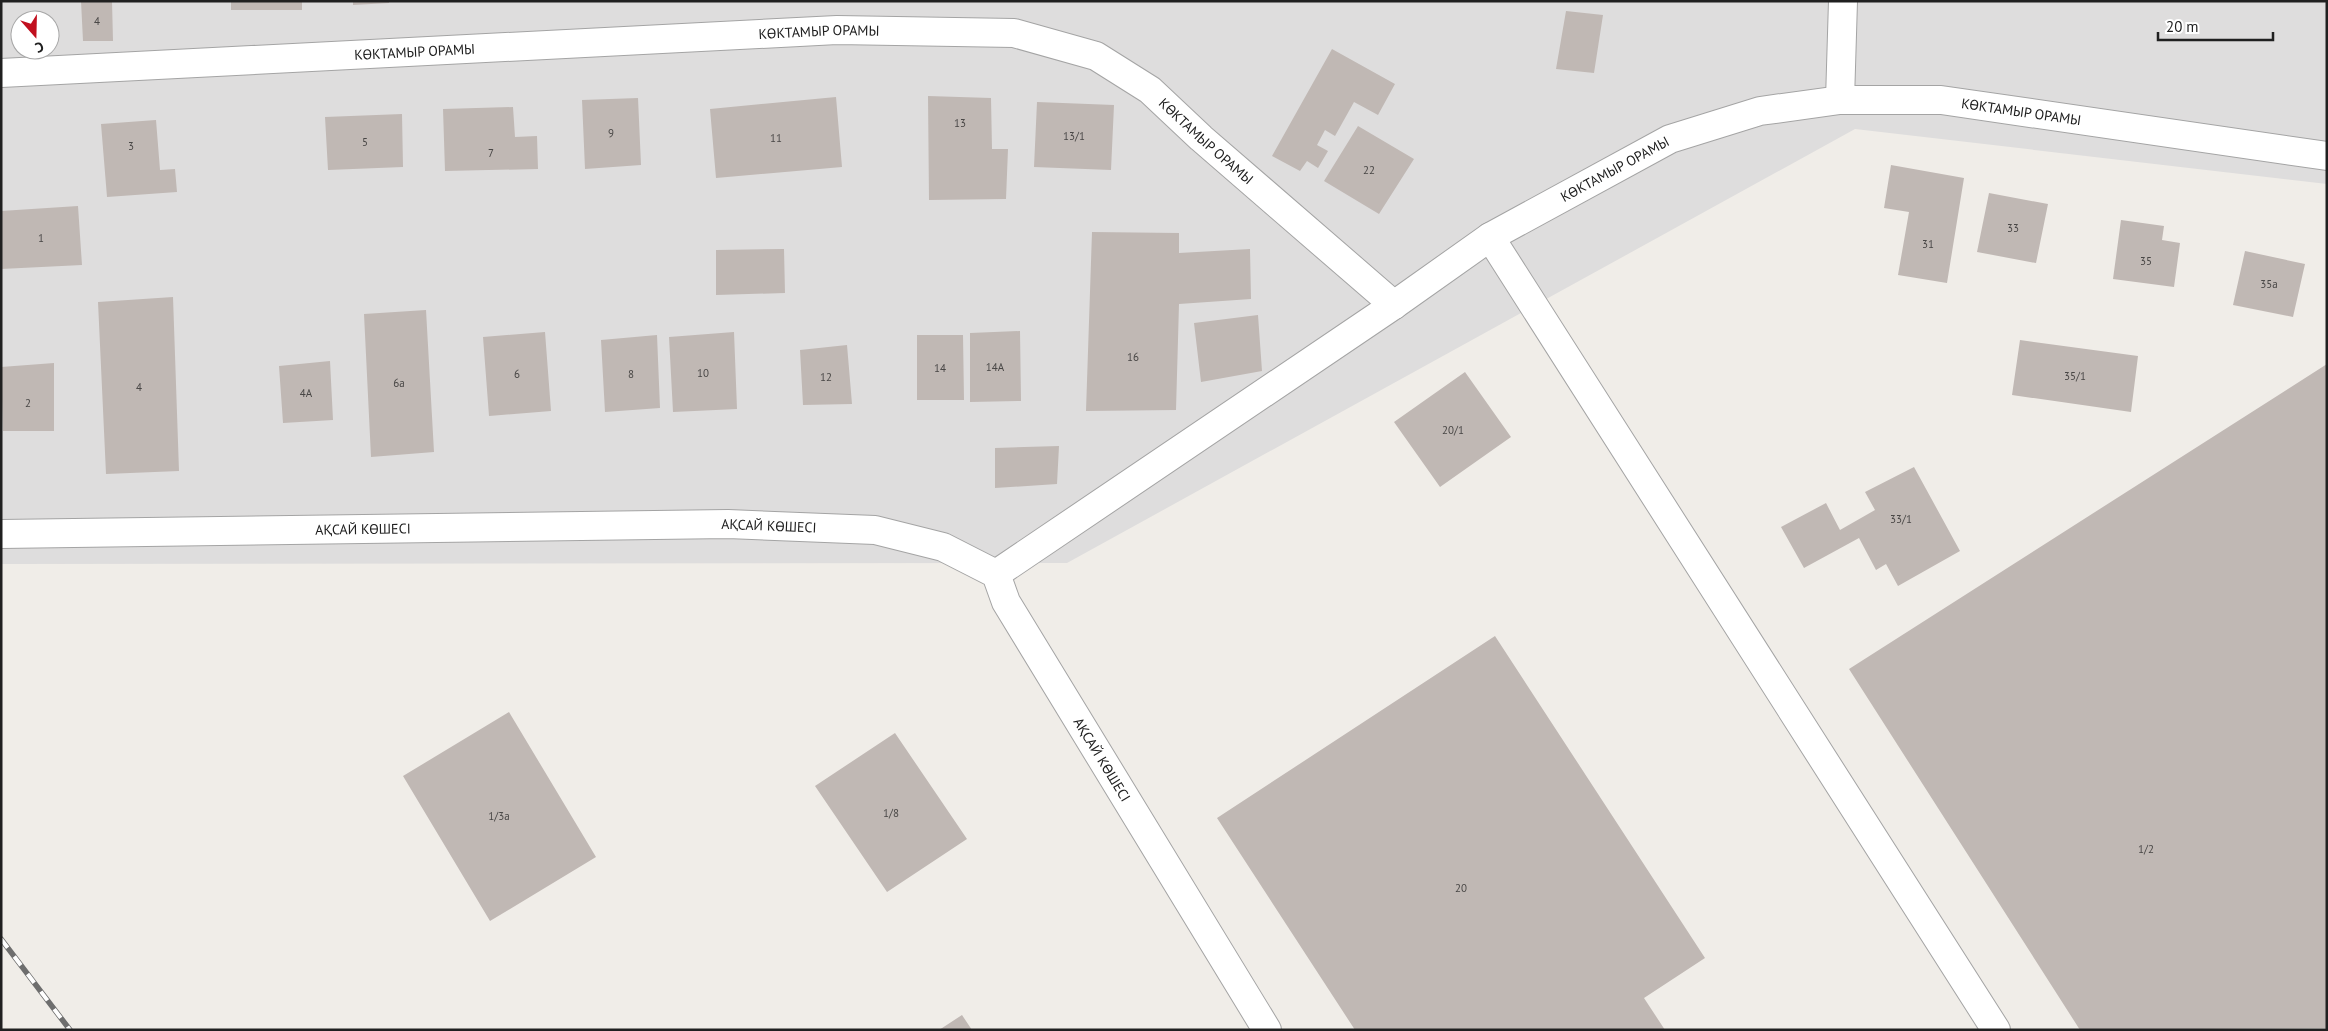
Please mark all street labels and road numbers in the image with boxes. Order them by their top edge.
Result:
street label: КӨКТАМЫР ОРАМЫ [758,21,879,43]
street label: КӨКТАМЫР ОРАМЫ [354,40,475,64]
street label: КӨКТАМЫР ОРАМЫ [1155,94,1257,188]
street label: КӨКТАМЫР ОРАМЫ [1960,94,2082,129]
street label: КӨКТАМЫР ОРАМЫ [1557,132,1672,206]
street label: АҚСАЙ КӨШЕСІ [721,515,817,537]
street label: АҚСАЙ КӨШЕСІ [315,519,411,539]
street label: АҚСАЙ КӨШЕСІ [1070,714,1135,805]

